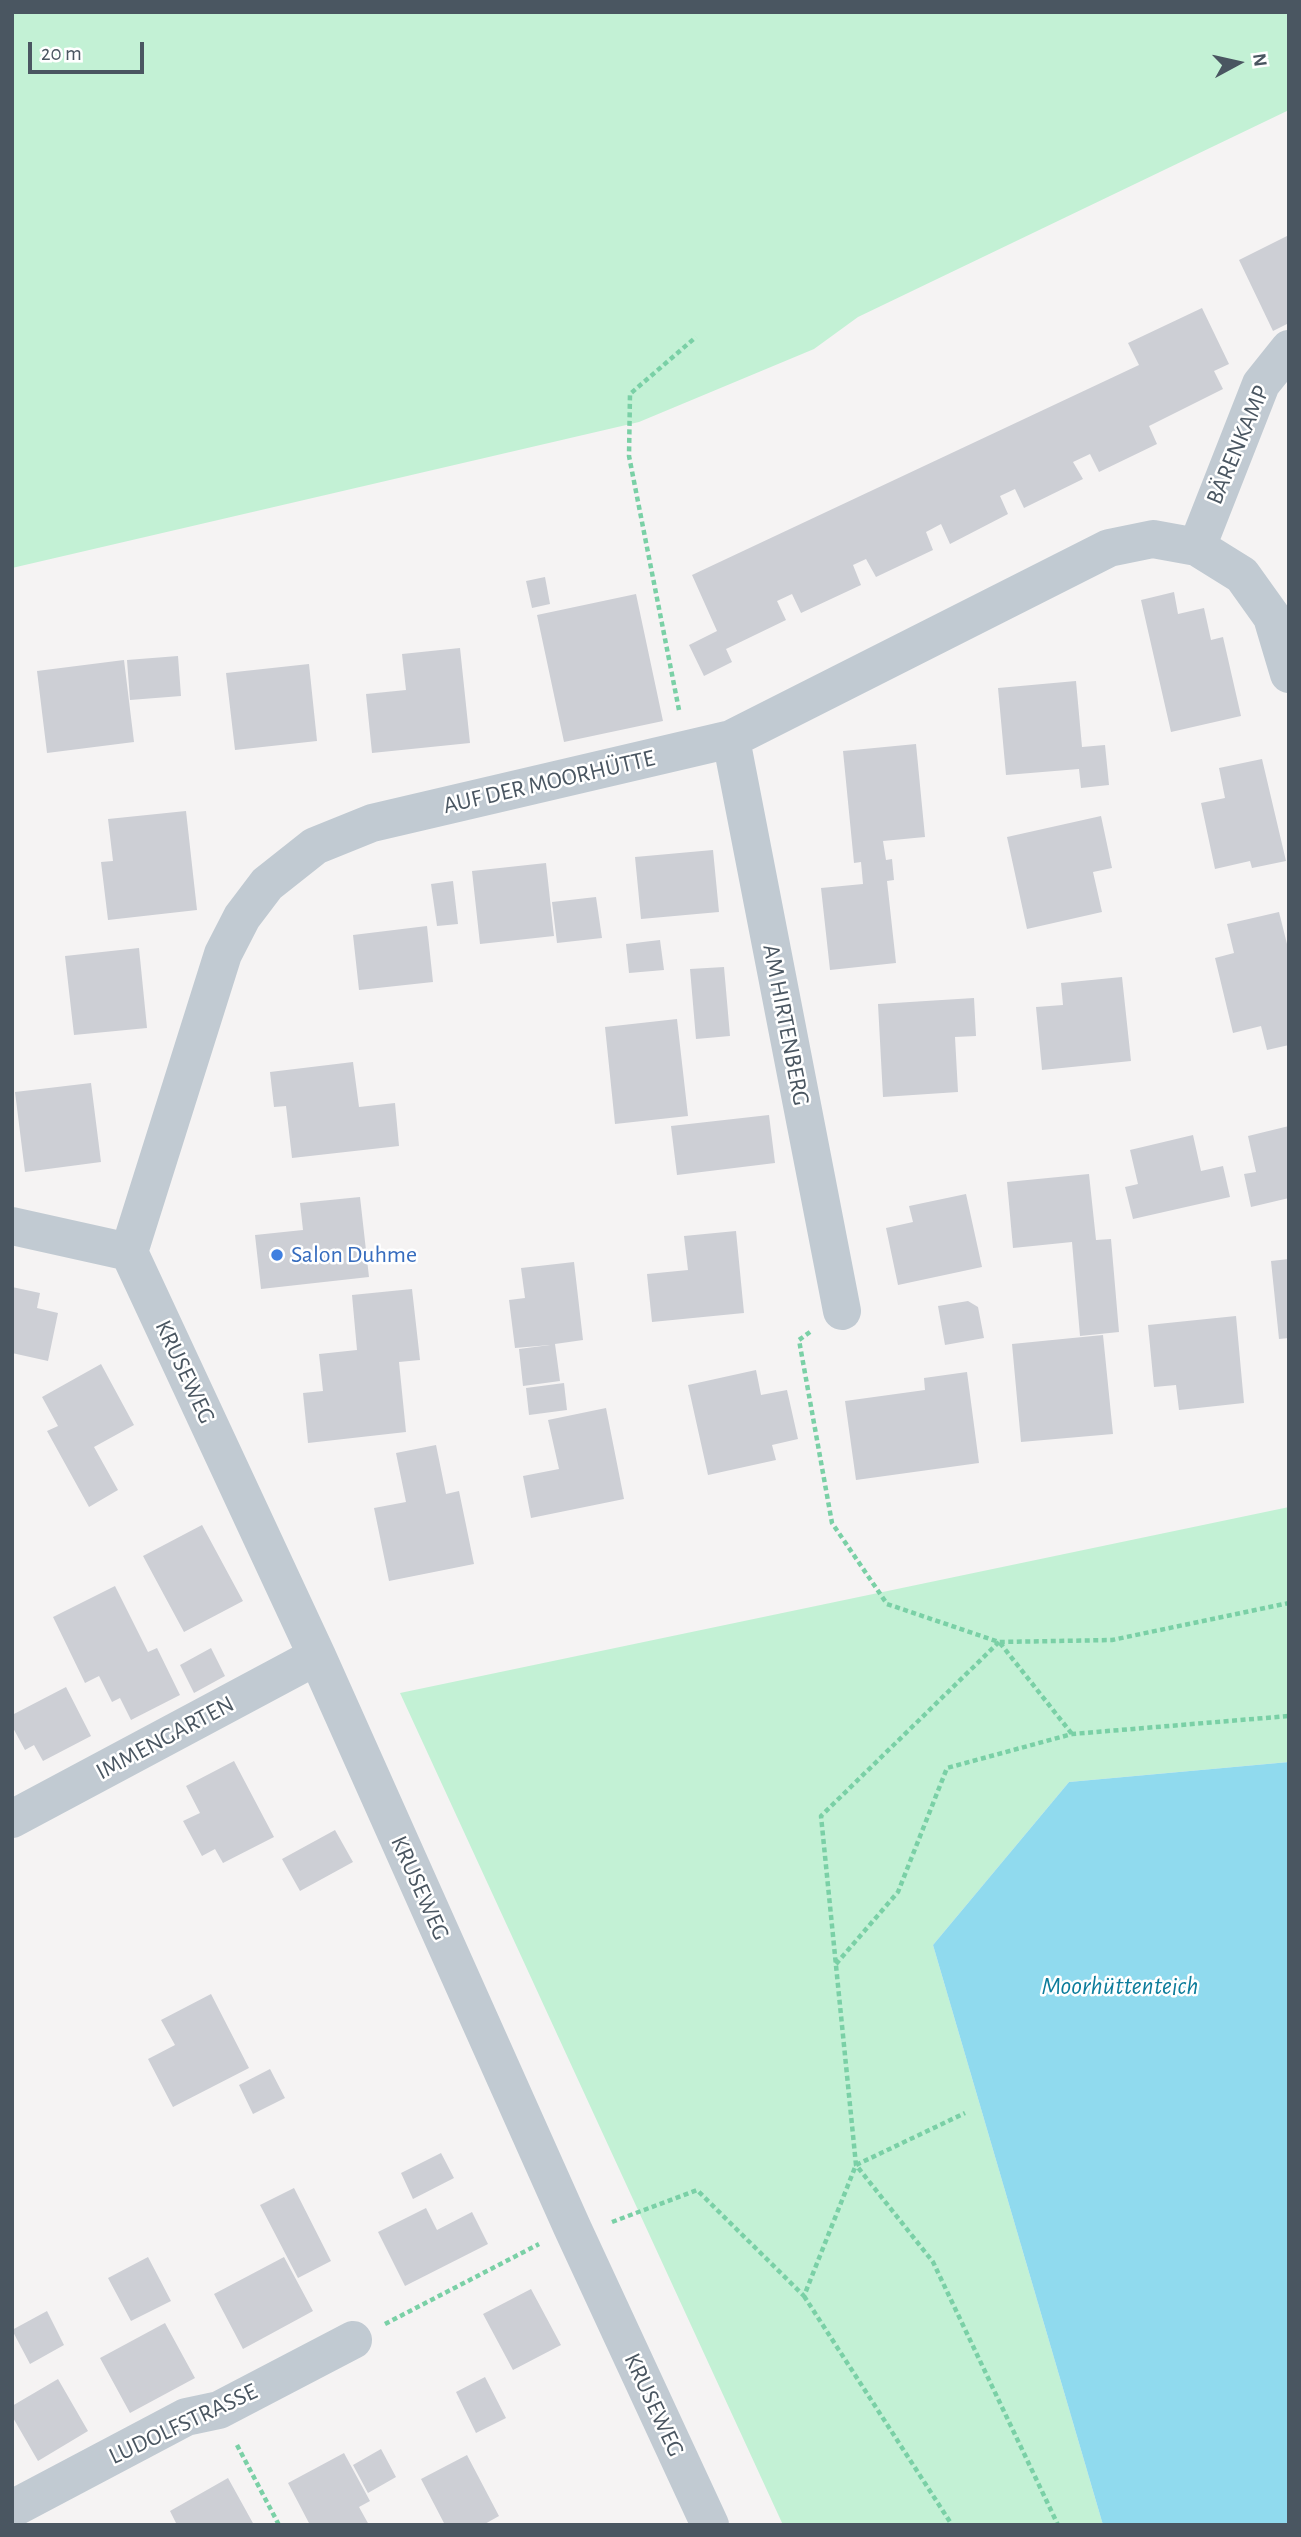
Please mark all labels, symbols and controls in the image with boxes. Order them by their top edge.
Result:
scale bar [32,28,147,72]
north arrow [1203,28,1273,98]
text: 20 m [41,43,82,64]
text: N [1249,52,1270,68]
street label: BÄRENKAMP [1200,381,1276,509]
street label: AUF DER MOORHÜTTE [440,744,658,820]
street label: AM HIRTENBERG [756,942,816,1108]
place label: Salon Duhme [291,1241,417,1269]
marker: Salon Duhme [269,1247,285,1263]
street label: KRUSEWEG [149,1316,221,1428]
street label: IMMENGARTEN [91,1690,239,1786]
street label: KRUSEWEG [384,1831,456,1945]
water label: Moorhüttenteich [1042,1970,1198,2002]
street label: KRUSEWEG [618,2349,690,2461]
street label: LUDOLFSTRASSE [104,2377,262,2471]

